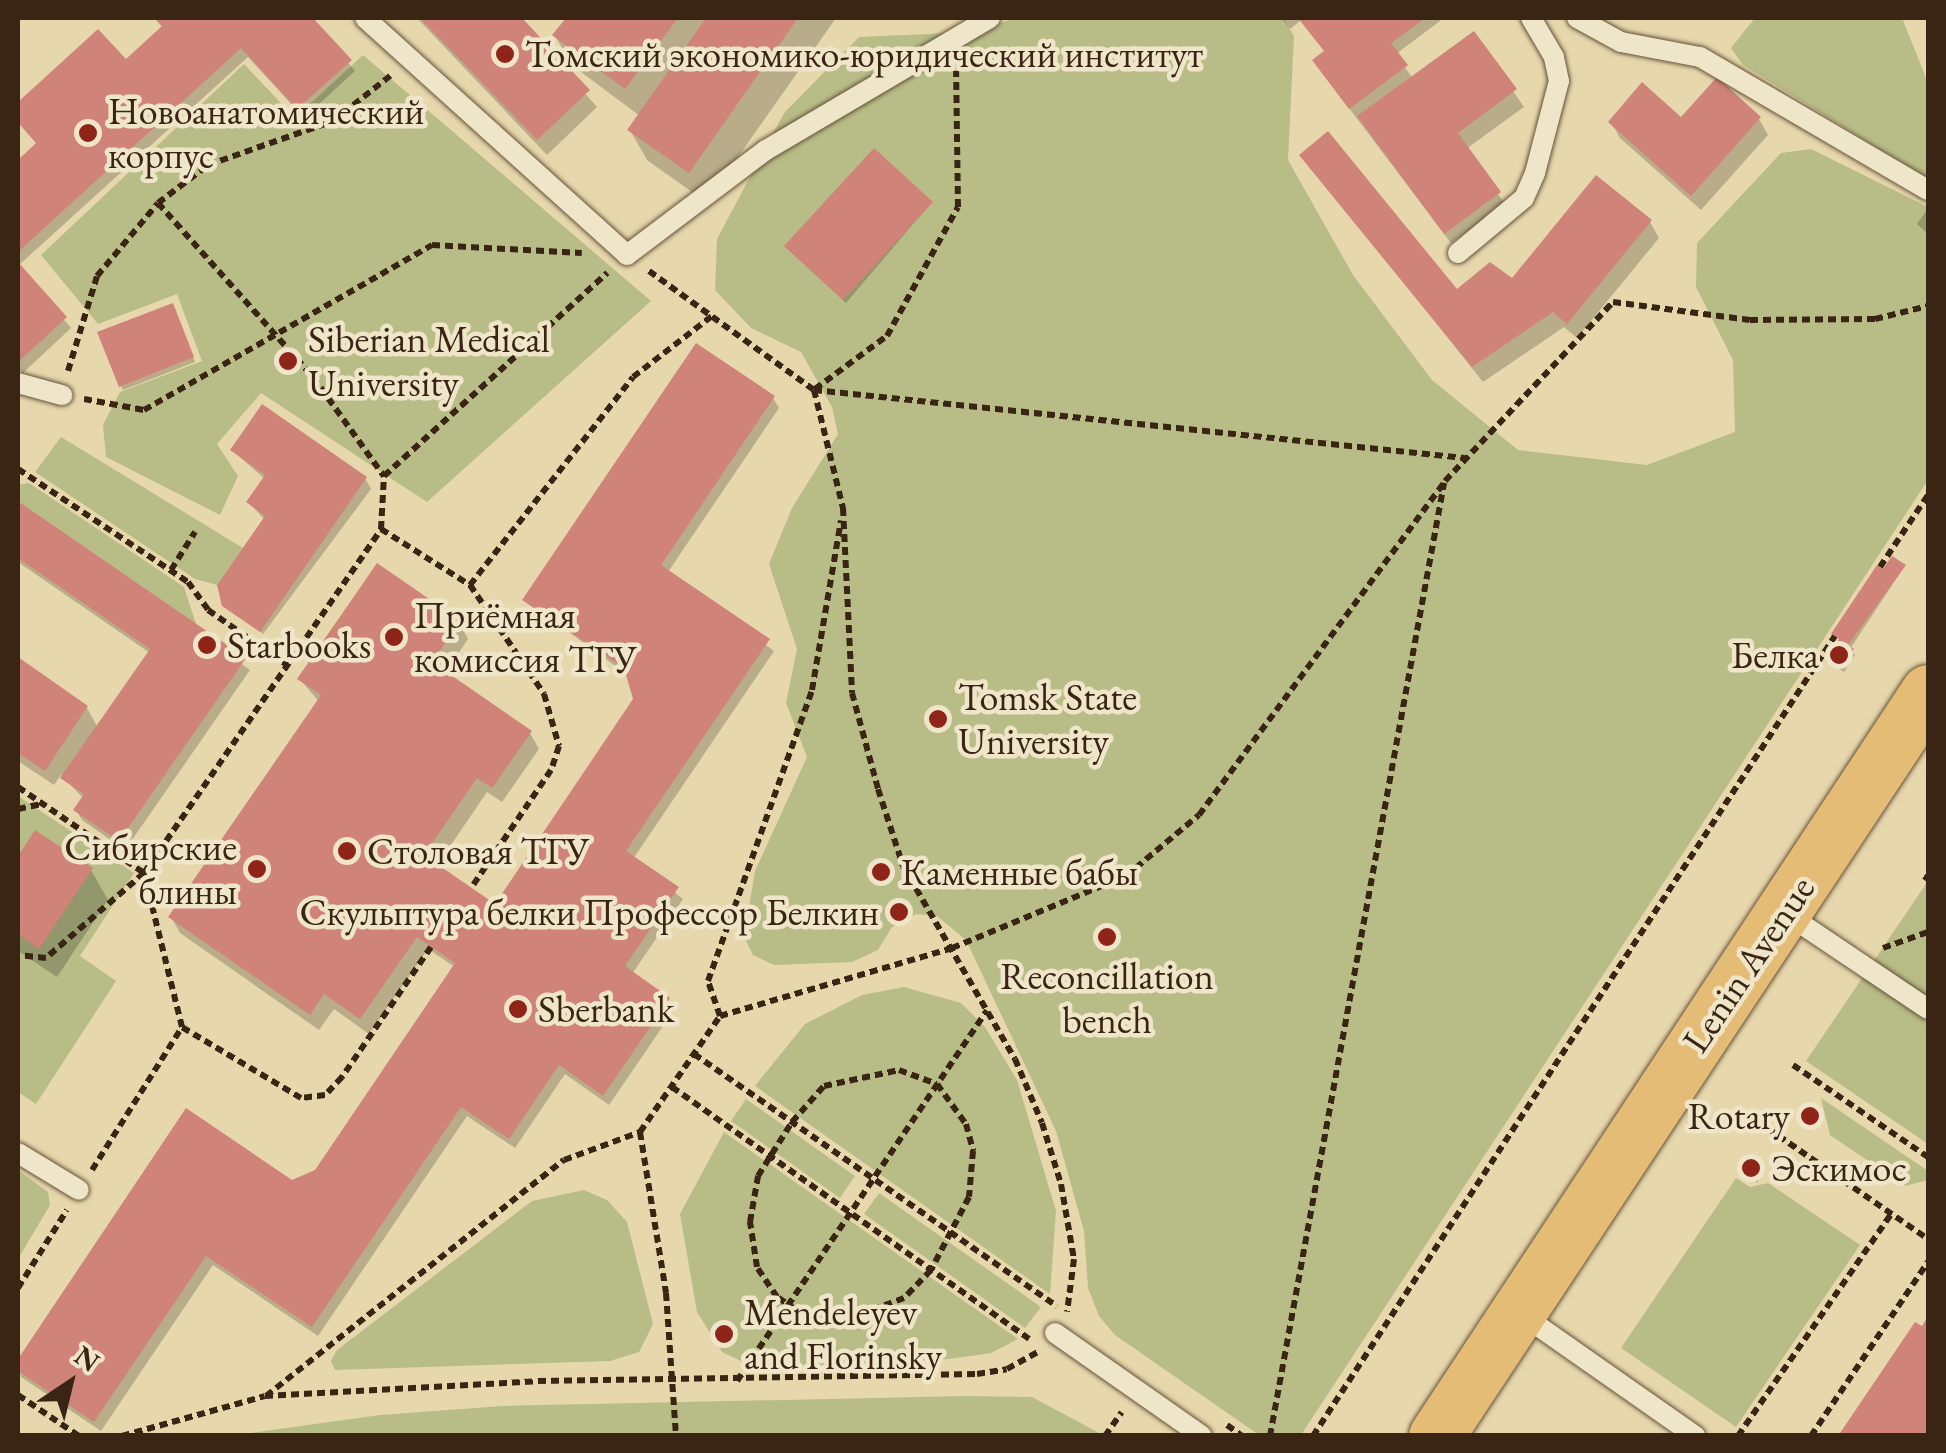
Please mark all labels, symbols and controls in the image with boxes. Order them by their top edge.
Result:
place label: Томский экономико-юридический институт [525,31,1203,77]
marker: Томский экономико-юридический институт [494,43,516,65]
place label: Новоанатомический корпус [108,88,424,178]
marker: Новоанатомический корпус [77,122,99,144]
place label: Siberian Medical University [308,316,550,406]
marker: Siberian Medical University [277,350,299,372]
place label: Приёмная комиссия ТГУ [414,592,637,682]
place label: Starbooks [227,622,371,668]
marker: Приёмная комиссия ТГУ [383,626,405,648]
place label: Белка [1731,632,1819,678]
marker: Starbooks [196,634,218,656]
marker: Белка [1828,644,1850,666]
place label: Tomsk State University [958,674,1137,764]
marker: Tomsk State University [927,708,949,730]
place label: Сибирские блины [64,824,237,914]
place label: Столовая ТГУ [367,828,590,874]
marker: Столовая ТГУ [336,840,358,862]
place label: Каменные бабы [901,849,1138,895]
marker: Сибирские блины [246,858,268,880]
marker: Каменные бабы [870,861,892,883]
street label: Lenin Avenue [1672,867,1824,1061]
place label: Скульптура белки Профессор Белкин [300,889,879,935]
marker: Скульптура белки Профессор Белкин [888,901,910,923]
marker: Reconcillation bench [1096,926,1118,948]
place label: Reconcillation bench [1000,953,1214,1042]
place label: Sberbank [538,986,675,1032]
marker: Sberbank [507,998,529,1020]
place label: Rotary [1688,1093,1790,1139]
marker: Rotary [1799,1105,1821,1127]
place label: Эскимос [1771,1145,1907,1191]
marker: Эскимос [1740,1157,1762,1179]
place label: Mendeleyev and Florinsky [744,1289,942,1378]
marker: Mendeleyev and Florinsky [713,1323,735,1345]
north arrow [20,1333,120,1433]
text: N [68,1337,107,1380]

